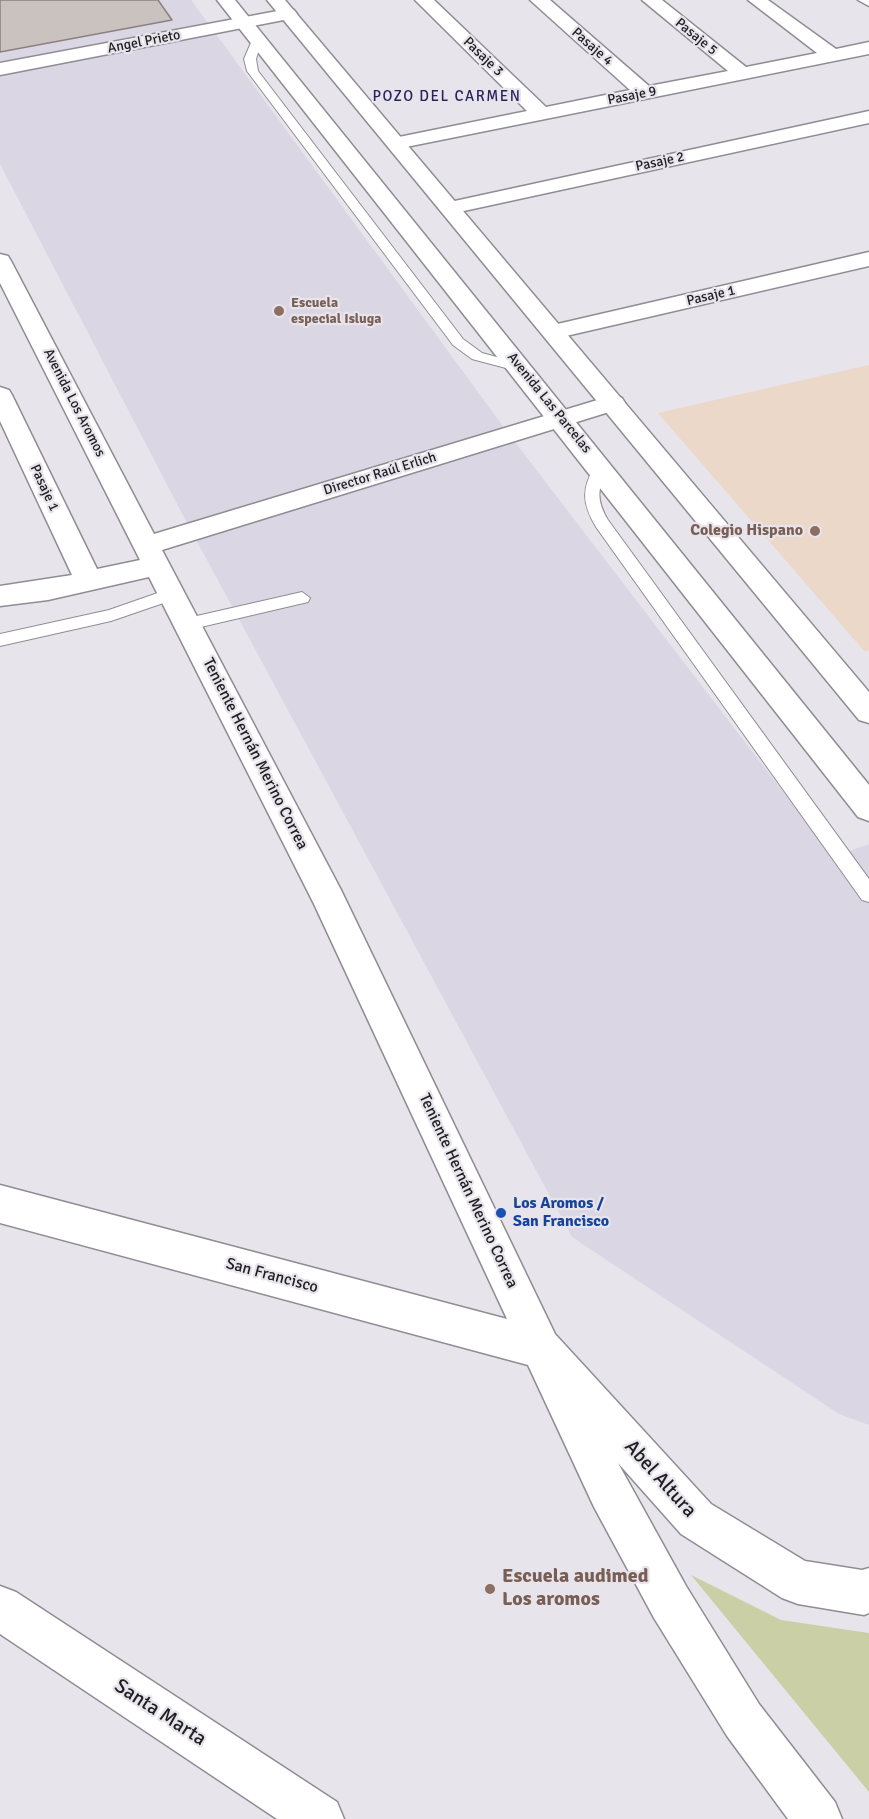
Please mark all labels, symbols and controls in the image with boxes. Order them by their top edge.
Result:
street label: Pasaje 5 [671,15,721,59]
street label: Pasaje 4 [568,24,616,70]
street label: Angel Prieto [106,27,182,57]
street label: Pasaje 3 [459,34,507,80]
street label: Pasaje 9 [606,83,658,109]
district label: POZO DEL CARMEN [372,88,522,106]
street label: Pasaje 2 [634,149,686,175]
street label: Pasaje 1 [685,282,737,310]
place label: Escuela especial Isluga [291,295,381,328]
marker: Escuela especial Isluga [272,304,286,318]
street label: Avenida Los Aromos [39,346,109,460]
street label: Avenida Las Parcelas [503,349,595,457]
street label: Director Raúl Erlich [322,449,438,499]
street label: Pasaje 1 [26,462,62,514]
place label: Colegio Hispano [690,521,803,541]
marker: Colegio Hispano [808,524,822,538]
street label: Teniente Hernán Merino Correa [198,655,312,853]
street label: Teniente Hernán Merino Correa [414,1091,522,1291]
place label: Los Aromos / San Francisco [513,1194,609,1232]
marker: Los Aromos / San Francisco [494,1206,508,1220]
street label: San Francisco [224,1254,320,1298]
street label: Abel Altura [619,1435,701,1523]
place label: Escuela audimed Los aromos [502,1565,648,1612]
marker: Escuela audimed Los aromos [483,1582,497,1596]
street label: Santa Marta [109,1674,211,1752]

